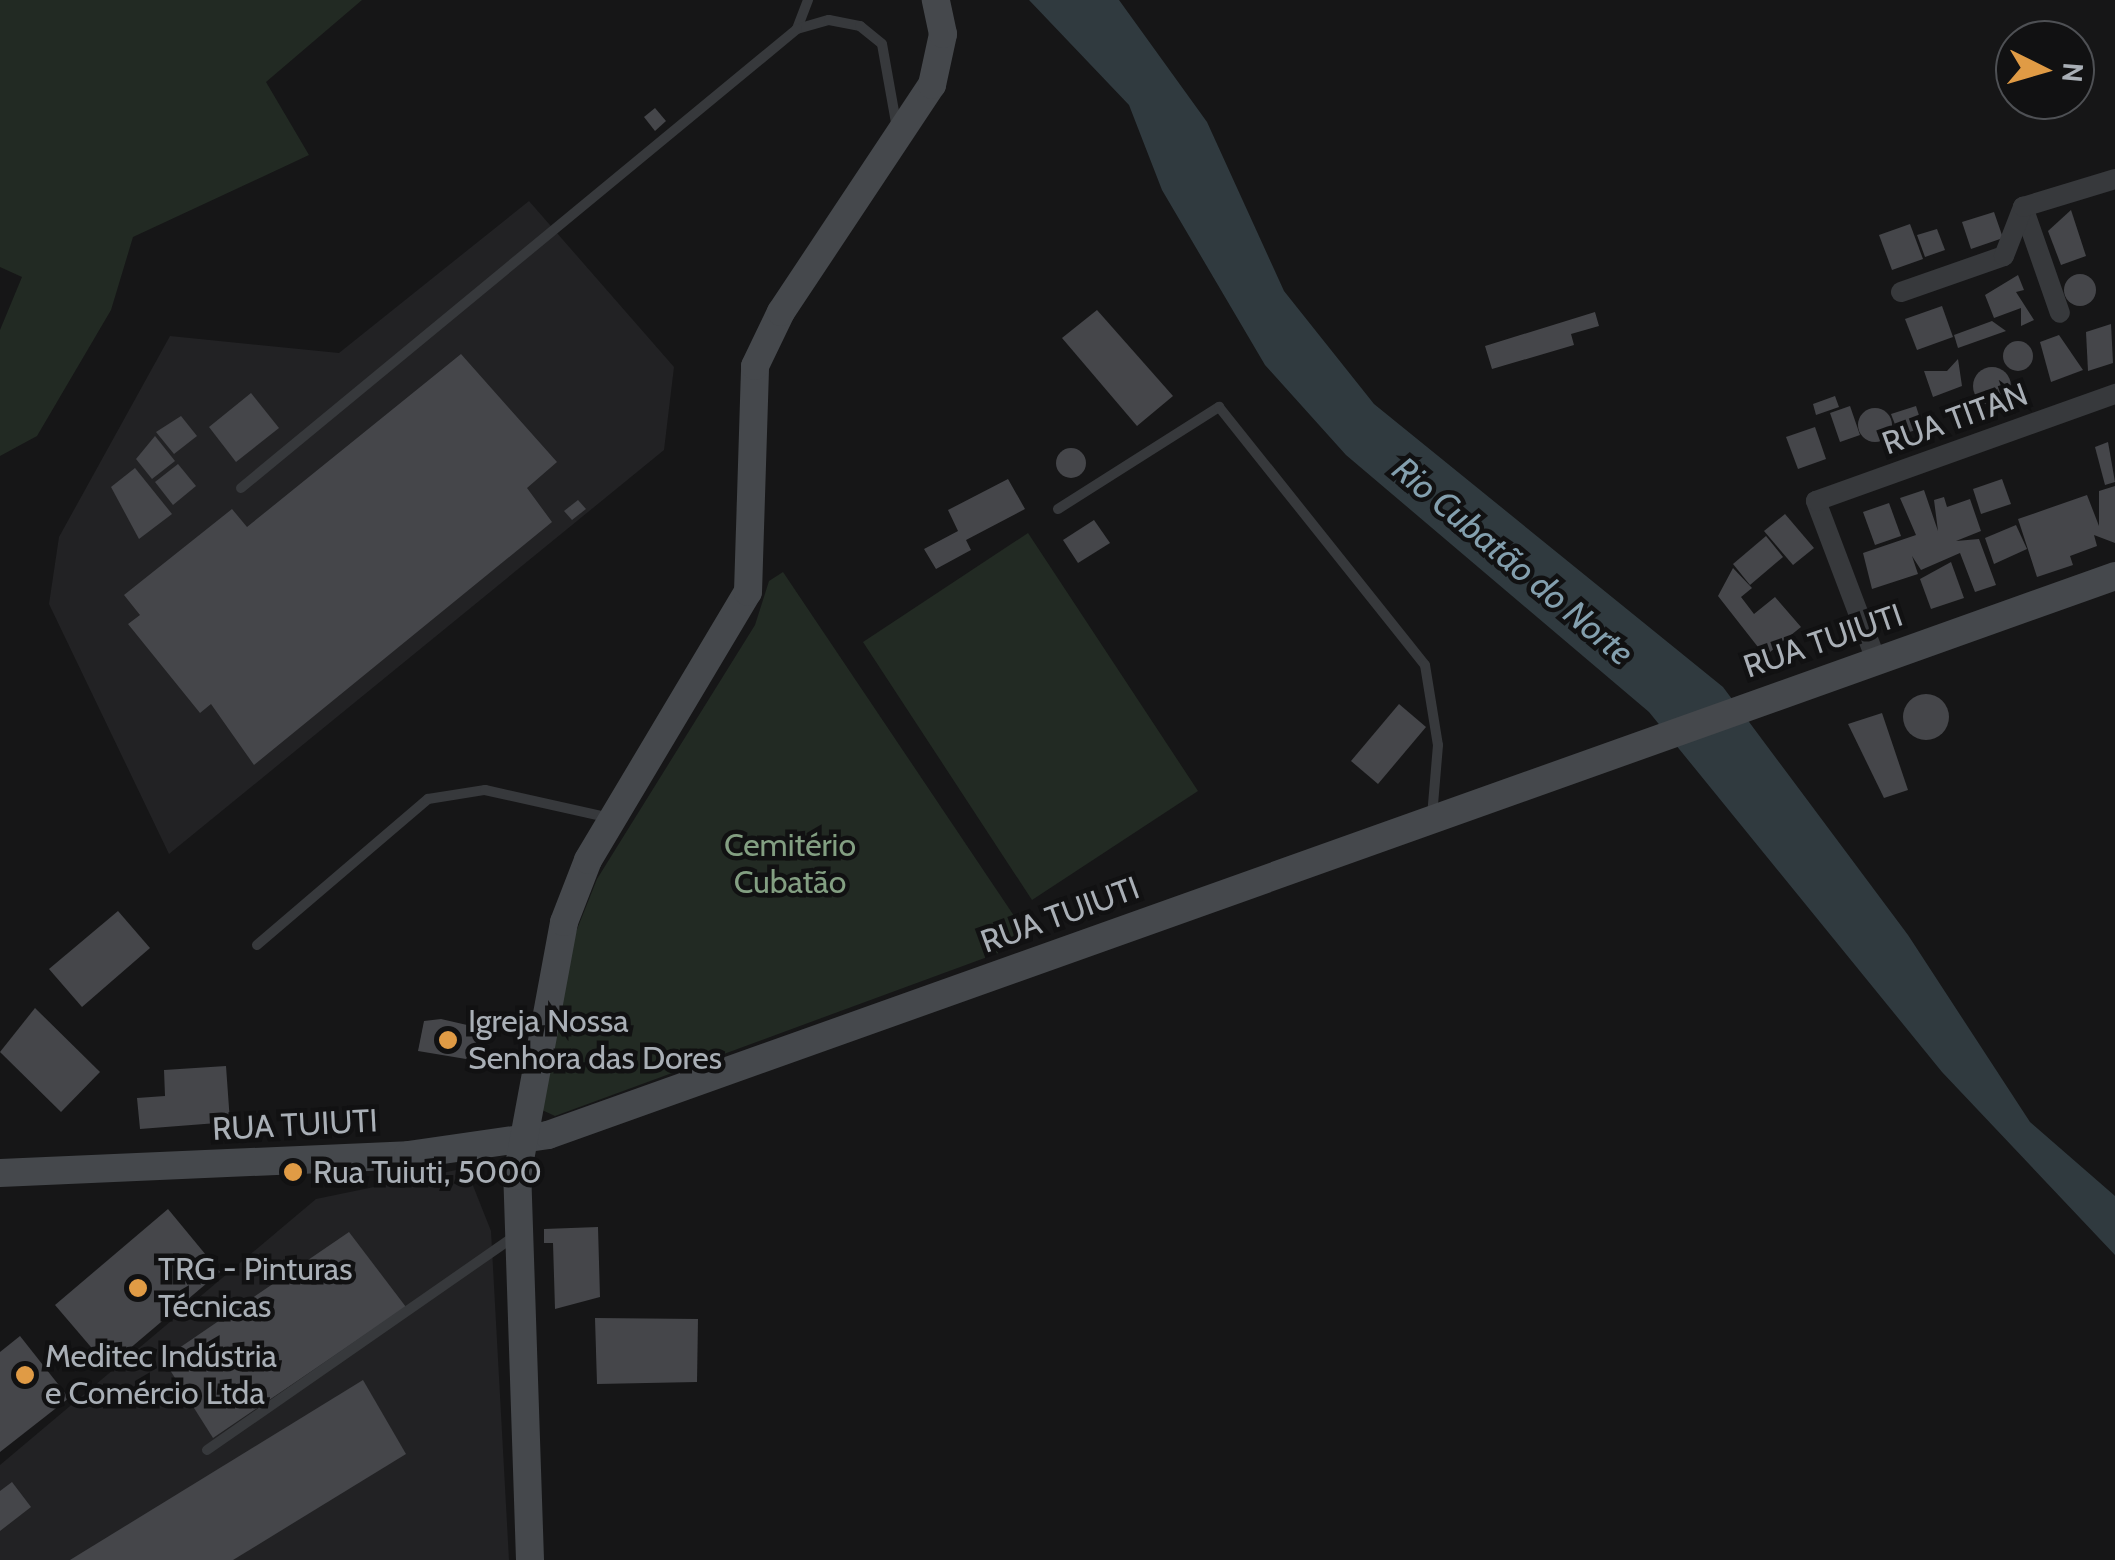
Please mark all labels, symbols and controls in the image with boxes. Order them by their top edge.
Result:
north arrow [1995,20,2095,120]
text: N [2055,61,2091,84]
street label: RUA TITAN [1877,375,2033,463]
water label: Rio Cubatão do Norte [1384,448,1642,674]
street label: RUA TUIUTI [1738,596,1908,686]
park label: Cemitério Cubatão [724,827,856,902]
street label: RUA TUIUTI [976,869,1144,961]
place label: Igreja Nossa Senhora das Dores [468,1003,722,1078]
marker: Igreja Nossa Senhora das Dores [437,1029,459,1051]
street label: RUA TUIUTI [211,1101,379,1149]
place label: Rua Tuiuti, 5000 [313,1153,542,1191]
marker: Rua Tuiuti, 5000 [282,1161,304,1183]
place label: TRG - Pinturas Técnicas [158,1251,352,1326]
marker: TRG - Pinturas Técnicas [127,1277,149,1299]
place label: Meditec Indústria e Comércio Ltda [45,1338,277,1413]
marker: Meditec Indústria e Comércio Ltda [14,1364,36,1386]

